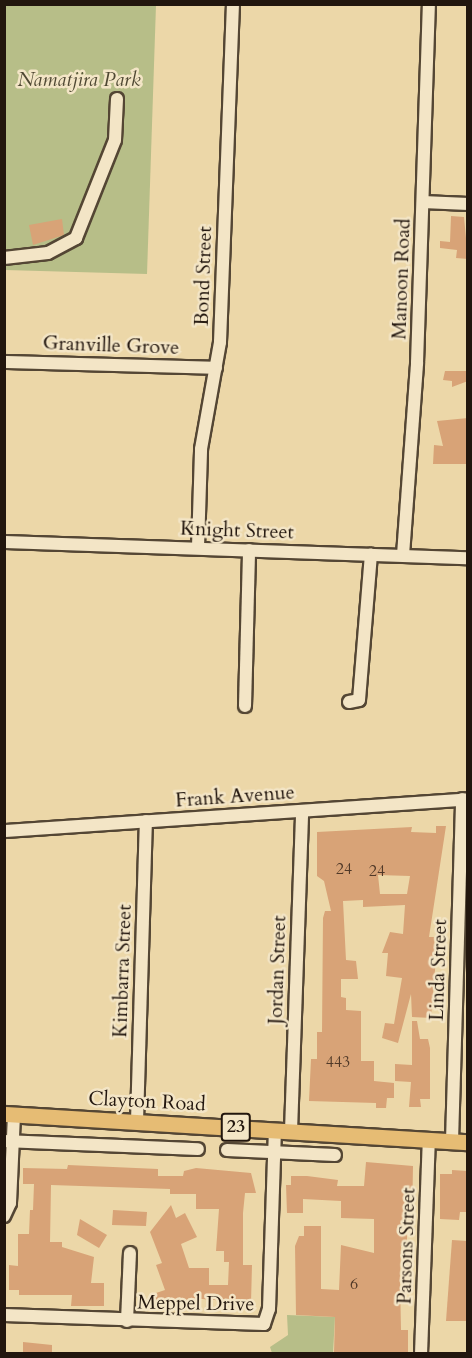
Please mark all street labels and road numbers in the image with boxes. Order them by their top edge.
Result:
street label: Manoon Road [387,218,415,340]
street label: Bond Street [189,226,217,326]
street label: Granville Grove [42,331,180,359]
street label: Knight Street [180,516,294,544]
street label: Frank Avenue [174,780,296,812]
street label: Kimbarra Street [108,904,136,1038]
street label: Jordan Street [263,915,291,1025]
street label: Linda Street [424,919,452,1021]
street label: Clayton Road [88,1086,206,1116]
road number: 23 [220,1112,252,1142]
street label: Parsons Street [392,1187,420,1305]
street label: Meppel Drive [137,1290,255,1316]

